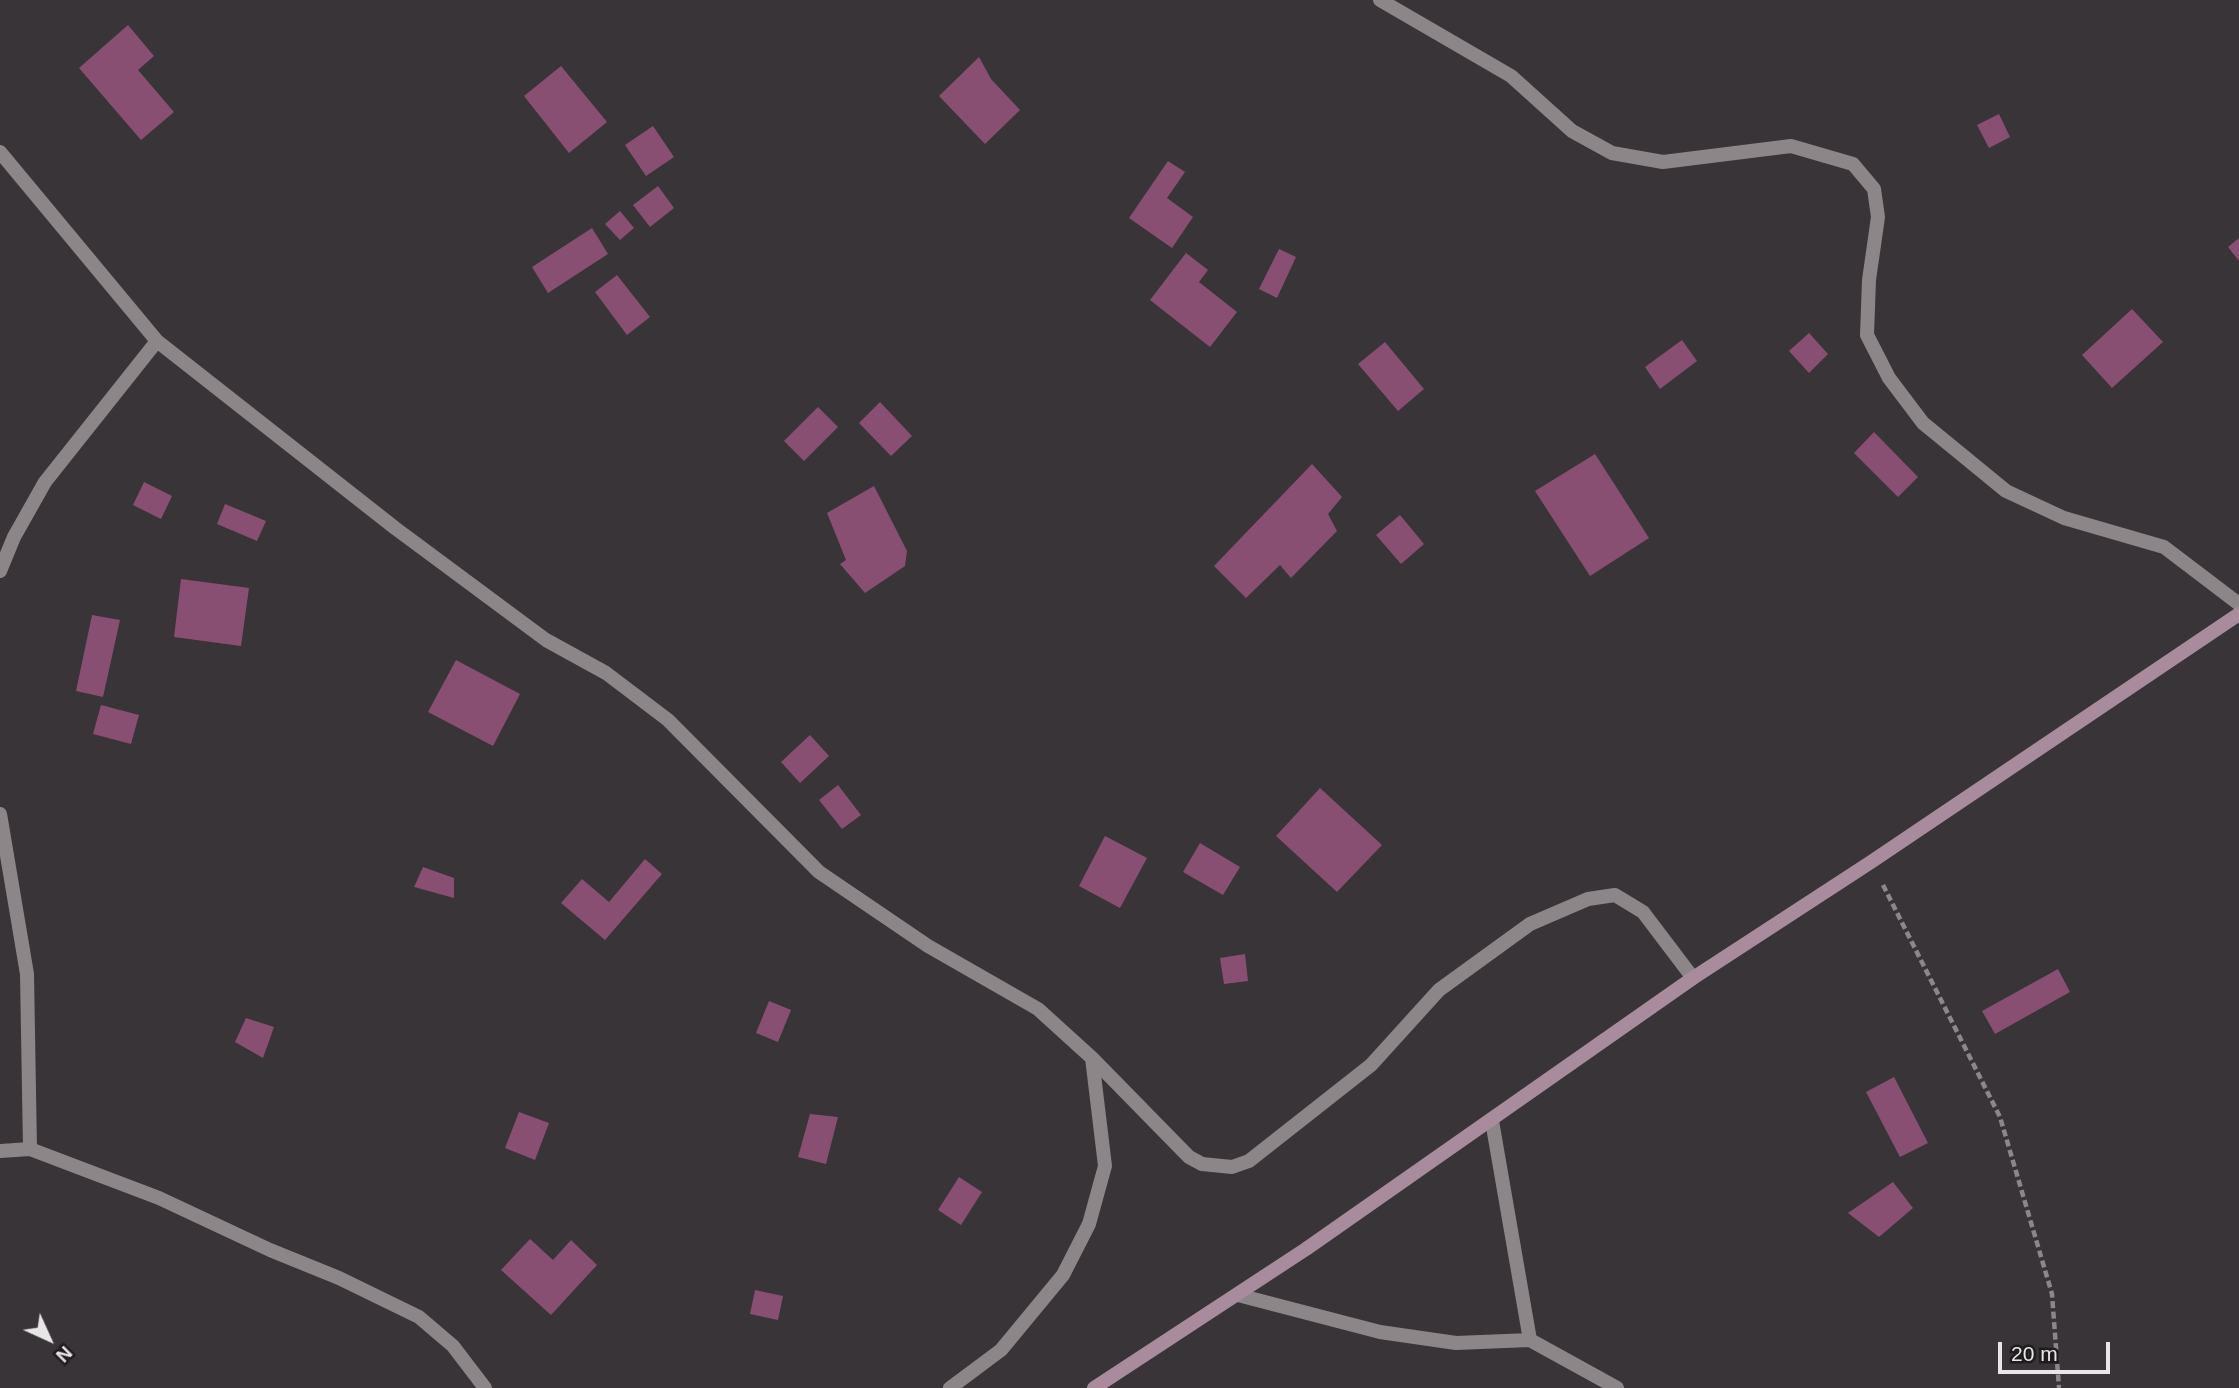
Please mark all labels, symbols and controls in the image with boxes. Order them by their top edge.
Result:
north arrow [14,1304,84,1374]
scale bar [2001,1328,2113,1372]
text: N [52,1342,76,1366]
text: 20 m [2011,1342,2058,1365]

